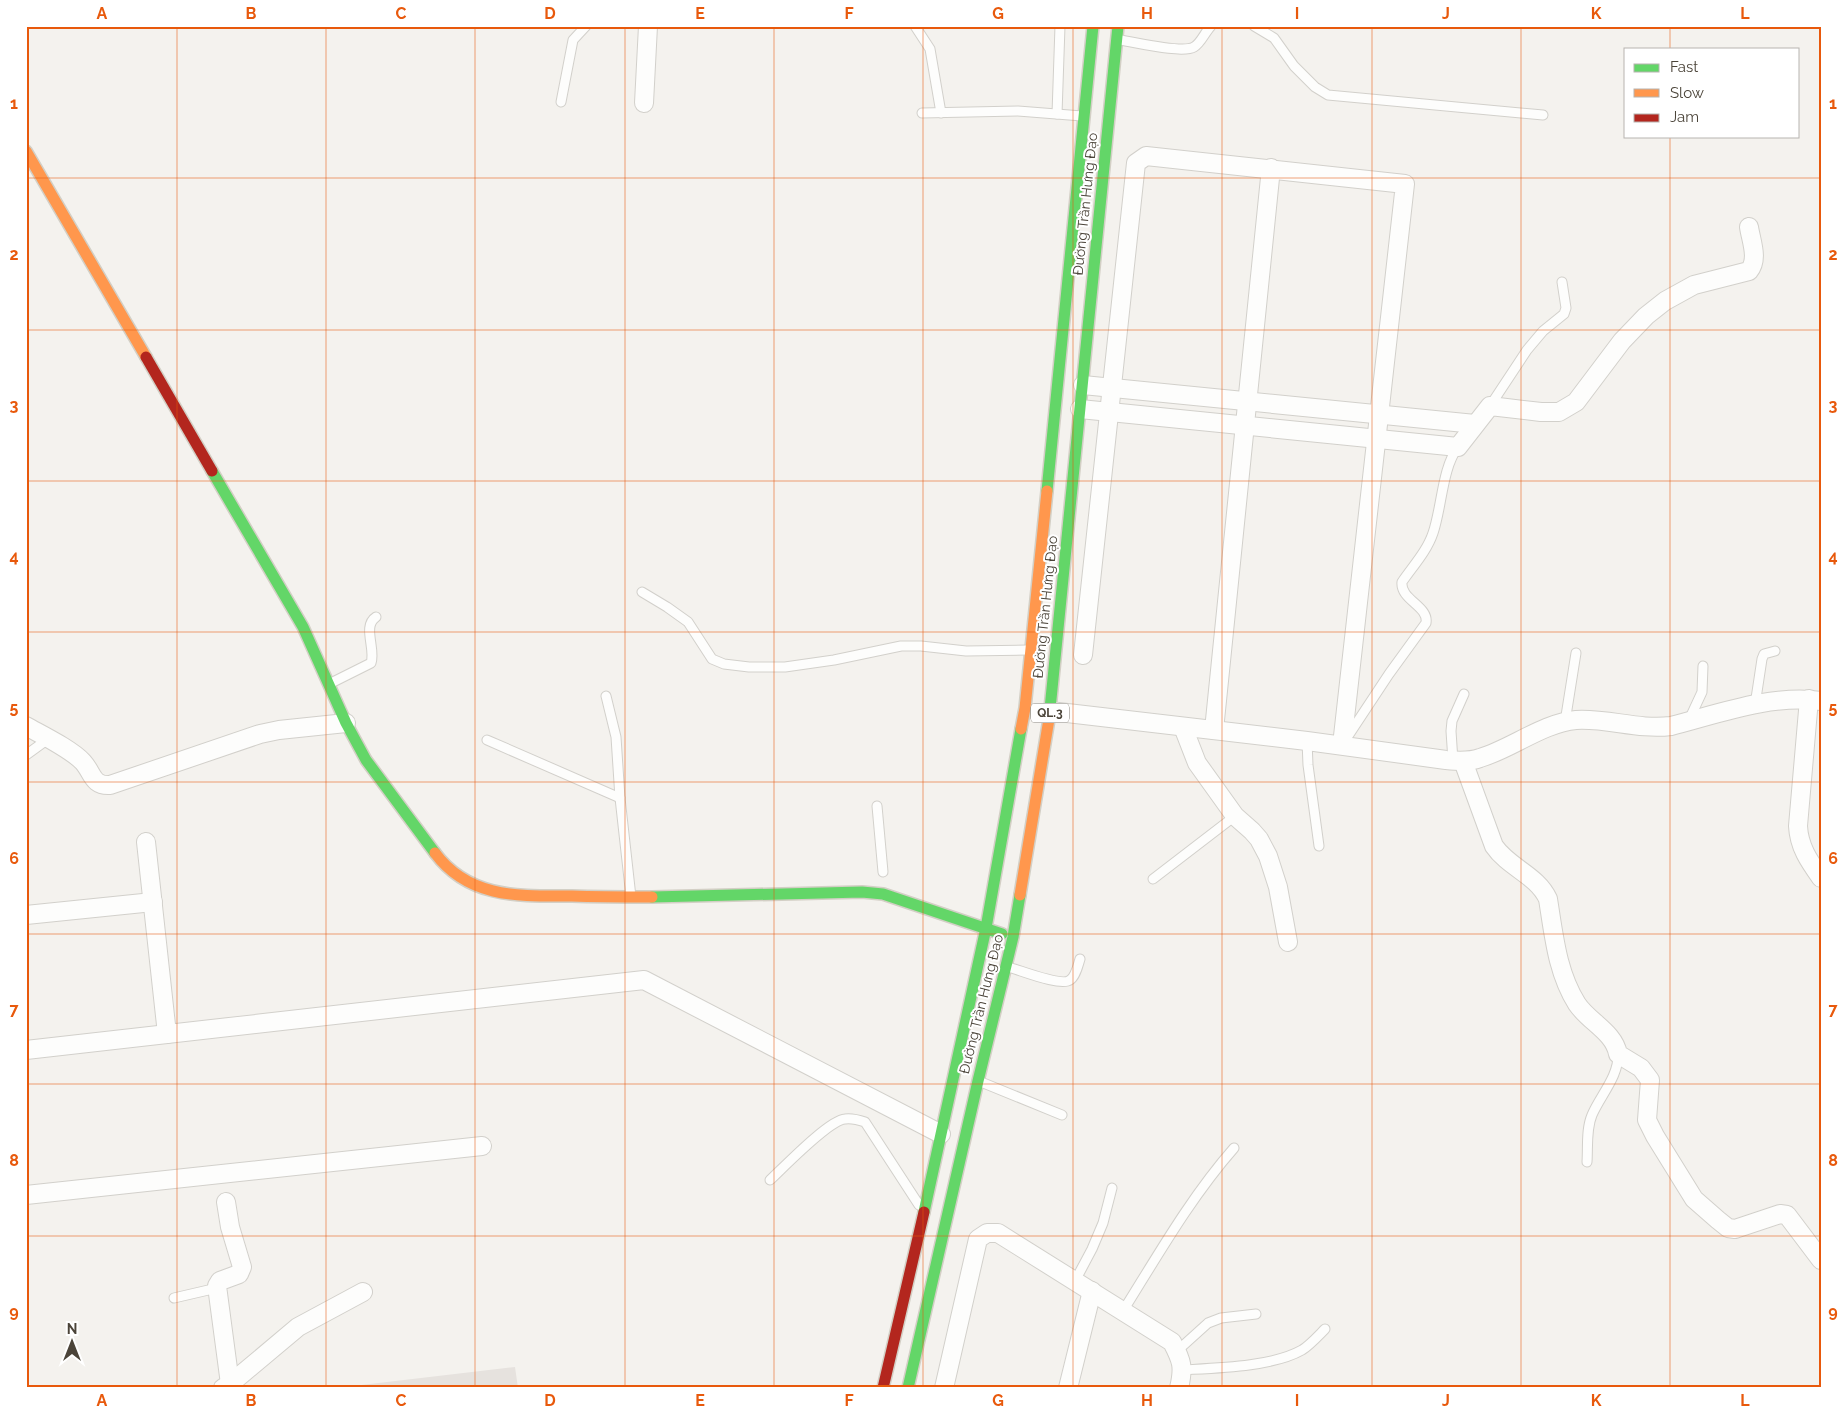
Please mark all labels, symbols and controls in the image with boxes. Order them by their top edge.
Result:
text: A [97,4,108,23]
text: B [246,4,257,23]
text: C [396,4,407,23]
text: D [544,4,556,23]
text: E [695,4,705,23]
text: F [844,4,854,23]
text: G [992,4,1004,23]
text: H [1141,4,1153,23]
text: I [1295,4,1299,23]
text: J [1442,4,1450,23]
text: K [1591,4,1602,23]
text: L [1740,4,1750,23]
legend [1624,48,1800,138]
text: Fast [1670,58,1698,76]
text: Slow [1670,84,1704,102]
text: 1 [10,94,18,113]
text: 1 [1829,94,1837,113]
text: Jam [1670,108,1699,126]
street label: Đường Trần Hưng Đạo [1070,132,1100,276]
text: 2 [9,245,19,264]
text: 2 [1828,245,1838,264]
text: 3 [10,396,19,415]
text: 3 [1829,396,1838,415]
street label: Đường Trần Hưng Đạo [1030,535,1060,679]
text: 4 [9,547,19,566]
text: 4 [1828,547,1838,566]
text: 5 [10,698,19,717]
text: 5 [1829,698,1838,717]
road number: QL.3 [1031,704,1069,722]
text: 6 [9,849,19,868]
text: 6 [1828,849,1838,868]
street label: Đường Trần Hưng Đạo [956,933,1006,1075]
text: 7 [10,1000,19,1019]
text: 7 [1829,1000,1838,1019]
text: 8 [9,1151,19,1170]
text: 8 [1828,1151,1838,1170]
text: 9 [9,1302,19,1321]
text: 9 [1828,1302,1838,1321]
north arrow [48,1316,98,1366]
text: N [67,1321,77,1337]
text: A [97,1391,108,1410]
text: B [246,1391,257,1410]
text: C [396,1391,407,1410]
text: D [544,1391,556,1410]
text: E [695,1391,705,1410]
text: F [844,1391,854,1410]
text: G [992,1391,1004,1410]
text: H [1141,1391,1153,1410]
text: I [1295,1391,1299,1410]
text: J [1442,1391,1450,1410]
text: K [1591,1391,1602,1410]
text: L [1740,1391,1750,1410]

